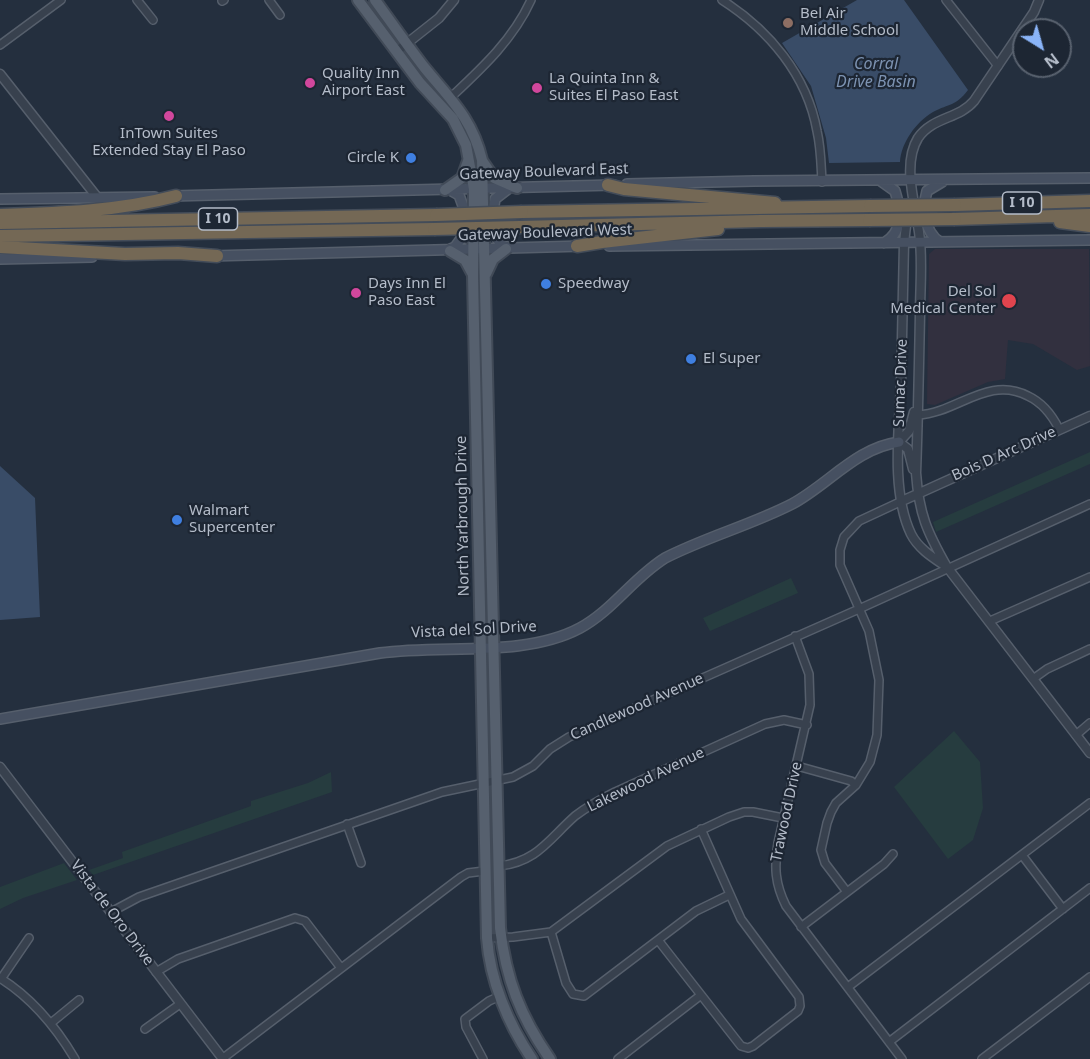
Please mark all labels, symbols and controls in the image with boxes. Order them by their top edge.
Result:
place label: Bel Air Middle School [800,5,899,40]
marker: Bel Air Middle School [781,16,795,30]
north arrow [1012,18,1072,78]
text: N [1040,48,1063,73]
water label: Corral Drive Basin [836,54,916,92]
place label: Quality Inn Airport East [322,65,405,100]
place label: La Quinta Inn & Suites El Paso East [549,70,678,105]
marker: Quality Inn Airport East [303,76,317,90]
marker: La Quinta Inn & Suites El Paso East [530,81,544,95]
marker: InTown Suites Extended Stay El Paso [162,109,176,123]
place label: InTown Suites Extended Stay El Paso [92,125,246,160]
place label: Circle K [347,149,399,167]
marker: Circle K [404,151,418,165]
street label: Gateway Boulevard East [459,160,629,184]
road number: I 10 [1002,192,1042,214]
road number: I 10 [198,208,238,230]
street label: Gateway Boulevard West [457,221,633,245]
place label: Days Inn El Paso East [368,275,446,310]
place label: Speedway [558,275,629,293]
marker: Speedway [539,277,553,291]
place label: Del Sol Medical Center [890,283,996,318]
marker: Days Inn El Paso East [349,286,363,300]
marker: Del Sol Medical Center [1000,292,1018,310]
street label: Sumac Drive [890,339,912,427]
place label: El Super [703,350,760,368]
marker: El Super [684,352,698,366]
street label: Bois D Arc Drive [949,423,1059,485]
street label: North Yarbrough Drive [453,436,473,596]
place label: Walmart Supercenter [189,502,275,537]
marker: Walmart Supercenter [170,513,184,527]
street label: Vista del Sol Drive [411,618,537,642]
street label: Candlewood Avenue [567,669,707,745]
street label: Lakewood Avenue [584,744,708,816]
street label: Trawood Drive [768,760,806,864]
street label: Vista de Oro Drive [67,857,157,969]

